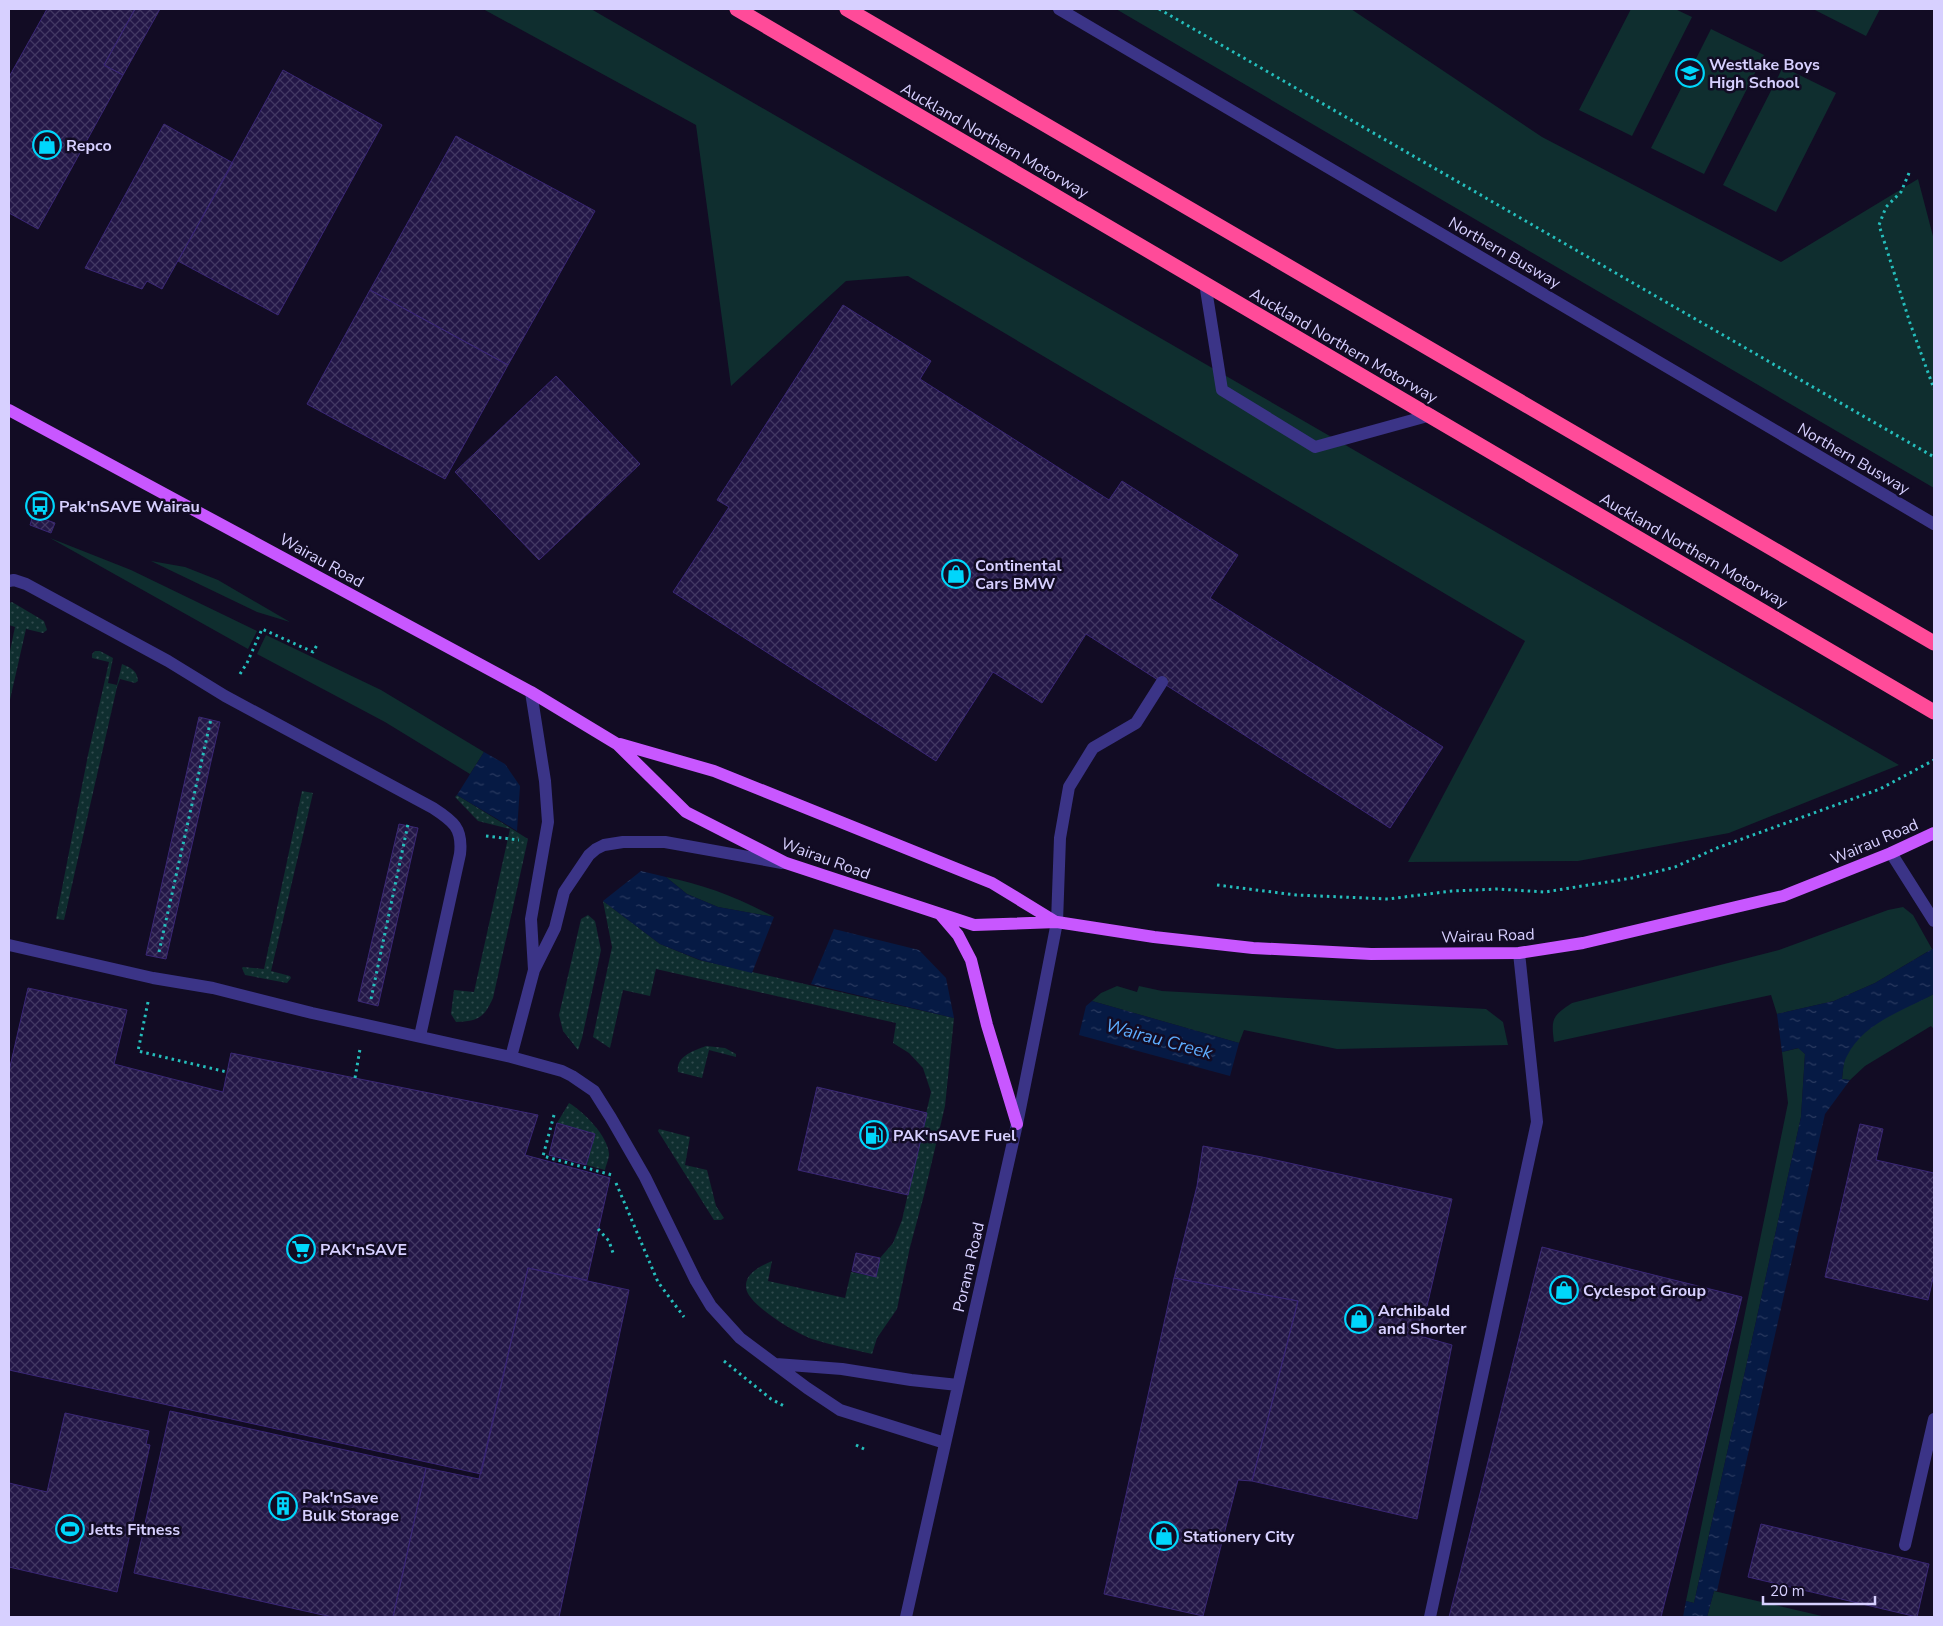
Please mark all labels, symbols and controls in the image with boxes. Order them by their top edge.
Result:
place label: Westlake Boys High School [1709,54,1820,94]
school or university icon: Westlake Boys High School [1675,58,1705,88]
street label: Auckland Northern Motorway [896,78,1093,204]
shop icon: Repco [32,130,62,160]
place label: Repco [66,135,112,157]
street label: Northern Busway [1444,212,1565,294]
street label: Auckland Northern Motorway [1245,283,1442,409]
street label: Northern Busway [1793,418,1914,500]
street label: Auckland Northern Motorway [1595,488,1792,614]
bus stop icon: Pak'nSAVE Wairau [25,491,55,521]
place label: Pak'nSAVE Wairau [59,496,200,518]
street label: Wairau Road [275,529,368,593]
place label: Continental Cars BMW [975,555,1062,595]
shop icon: Continental Cars BMW [941,559,971,589]
street label: Wairau Road [1827,814,1922,870]
street label: Wairau Road [778,833,873,885]
street label: Wairau Road [1441,923,1535,949]
water label: Wairau Creek [1103,1013,1216,1065]
fuel station icon: PAK'nSAVE Fuel [859,1120,889,1150]
place label: PAK'nSAVE Fuel [893,1125,1016,1147]
street label: Porana Road [948,1220,990,1314]
supermarket icon: PAK'nSAVE [286,1234,316,1264]
place label: PAK'nSAVE [320,1239,407,1261]
shop icon: Cyclespot Group [1549,1275,1579,1305]
place label: Cyclespot Group [1583,1280,1706,1302]
place label: Archibald and Shorter [1378,1300,1467,1340]
shop icon: Archibald and Shorter [1344,1304,1374,1334]
place label: Pak'nSave Bulk Storage [302,1487,399,1527]
building icon: Pak'nSave Bulk Storage [268,1491,298,1521]
sports icon: Jetts Fitness [55,1514,85,1544]
place label: Jetts Fitness [88,1519,180,1541]
shop icon: Stationery City [1149,1521,1179,1551]
place label: Stationery City [1183,1526,1295,1548]
scale bar [1763,1574,1876,1606]
text: 20 m [1770,1581,1805,1601]

